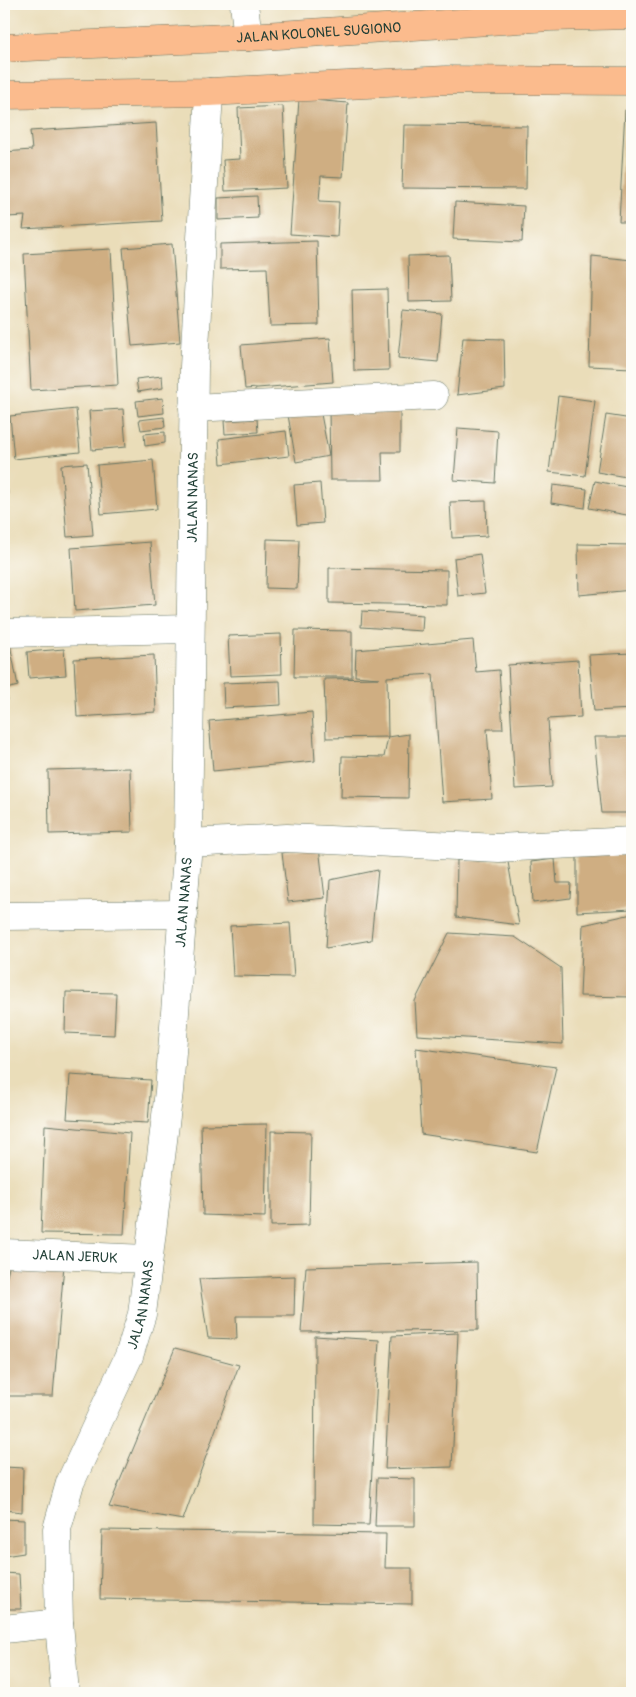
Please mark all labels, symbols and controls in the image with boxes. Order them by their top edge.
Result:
street label: JALAN KOLONEL SUGIONO [236,18,402,46]
street label: JALAN NANAS [183,452,201,543]
street label: JALAN NANAS [172,856,195,948]
street label: JALAN JERUK [32,1246,118,1266]
street label: JALAN NANAS [123,1259,157,1351]

